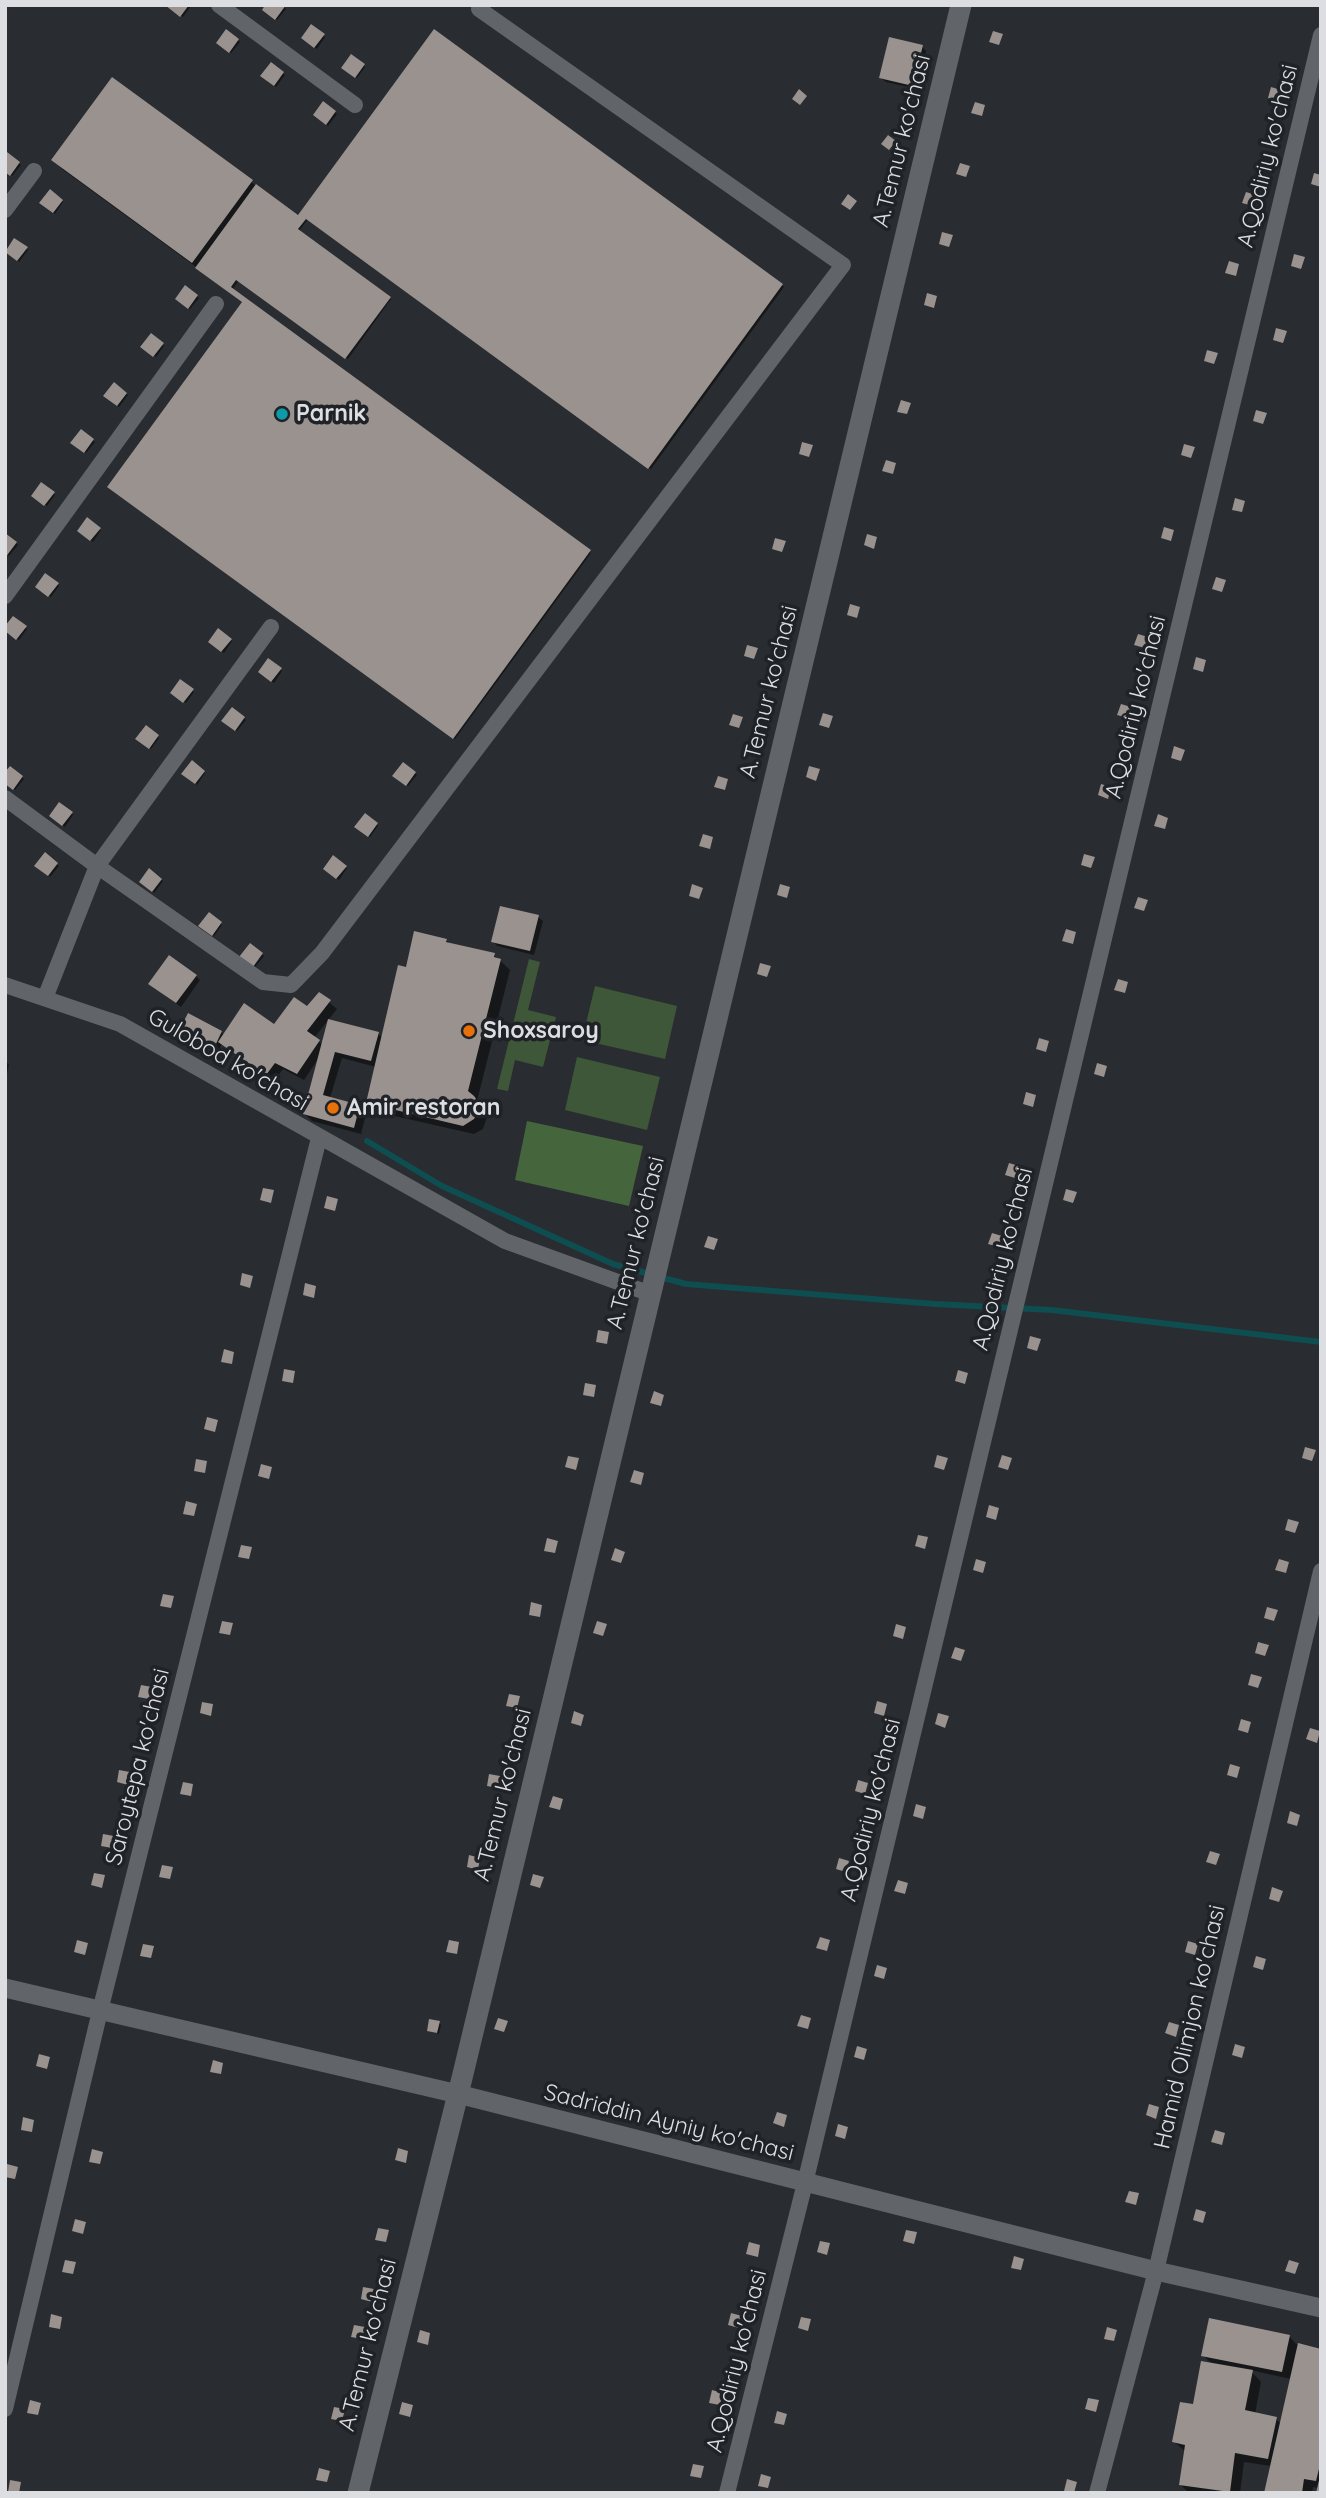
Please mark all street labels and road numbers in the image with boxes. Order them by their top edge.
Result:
street label: A.Temur ko'chasi [867,52,937,230]
street label: A.Qodiriy ko'chasi [1232,62,1304,250]
street label: A.Temur ko'chasi [734,603,804,781]
street label: A.Qodiriy ko'chasi [1100,613,1172,801]
street label: Gulobod ko'chasi [143,1003,313,1117]
street label: A.Temur ko'chasi [601,1154,671,1332]
street label: A.Qodiriy ko'chasi [967,1165,1039,1353]
street label: Saroytepa ko'chasi [100,1666,176,1868]
street label: A.Temur ko'chasi [468,1706,538,1884]
street label: A.Qodiriy ko'chasi [835,1716,907,1904]
street label: Hamid Olimjon ko'chasi [1148,1902,1232,2152]
street label: Sadriddin Ayniy ko'chasi [541,2079,797,2167]
street label: A.Temur ko'chasi [333,2256,403,2434]
street label: A.Qodiriy ko'chasi [701,2267,773,2455]

